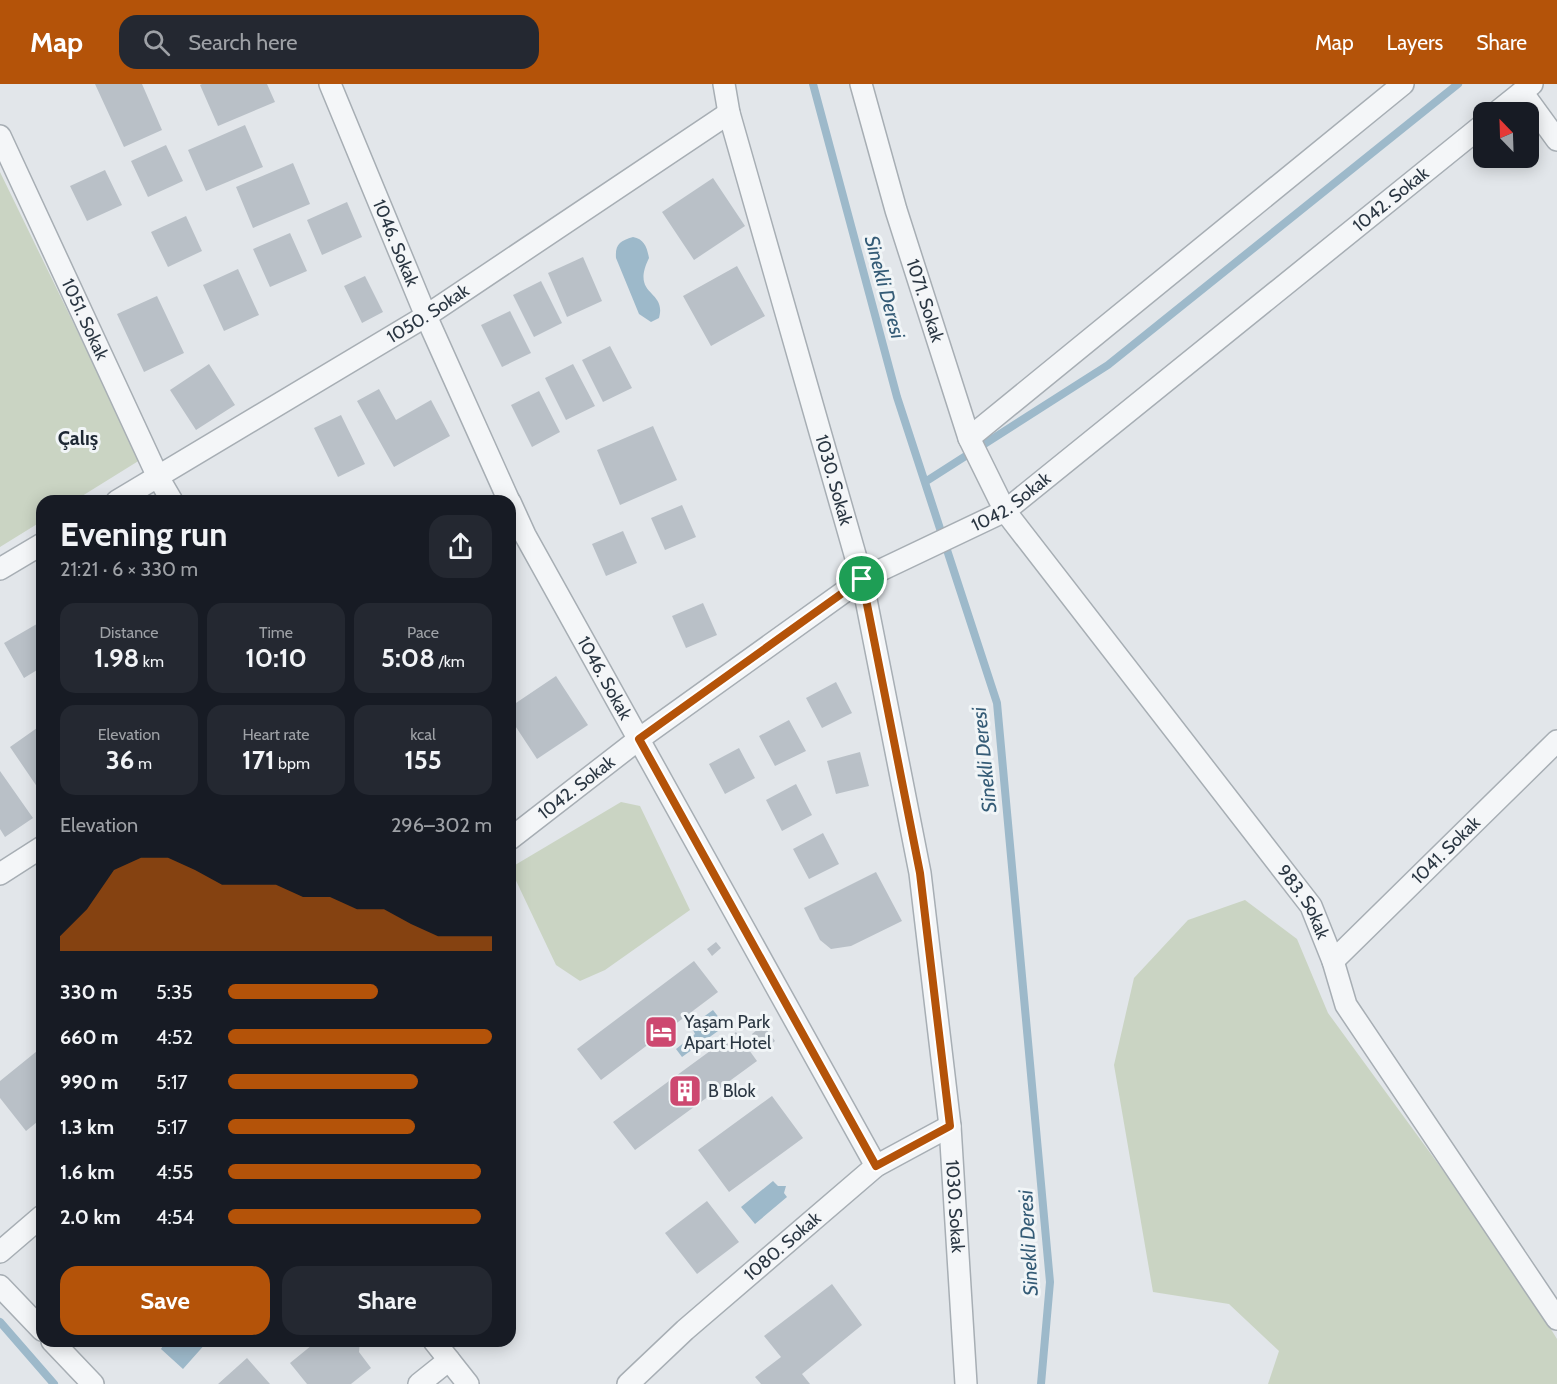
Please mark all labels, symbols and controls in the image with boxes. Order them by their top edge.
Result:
search box [119,15,539,69]
text: Map [30,25,83,59]
icon: search [140,26,173,59]
text: Search here [188,29,297,56]
text: Map [1315,30,1354,55]
text: Layers [1387,30,1443,55]
text: Share [1476,30,1527,55]
north arrow [1473,102,1539,168]
map controls [1473,102,1539,168]
street label: 1042. Sokak [1348,162,1434,237]
street label: 1046. Sokak [368,196,424,291]
water label: Sinekli Deresi [860,233,910,342]
street label: 1071. Sokak [901,256,949,346]
street label: 1051. Sokak [57,275,114,364]
street label: 1050. Sokak [383,279,474,348]
district label: Çalış [58,426,98,450]
street label: 1030. Sokak [810,432,857,529]
street label: 1042. Sokak [968,467,1056,536]
text: Evening run [60,514,227,554]
button: share [429,515,492,578]
pin [836,553,887,604]
text: 21:21 · 6 × 330 m [60,557,198,581]
icon: arrive [845,562,878,595]
text: Distance [100,623,158,642]
text: Time [259,623,293,642]
text: Pace [407,623,439,642]
street label: 1046. Sokak [573,633,637,724]
text: 1.98 [94,642,139,674]
text: 10:10 [245,642,307,674]
text: 5:08 [381,642,435,674]
text: km [139,652,164,671]
text: /km [435,652,465,671]
water label: Sinekli Deresi [966,705,1001,814]
text: Elevation [98,725,160,744]
text: Heart rate [243,725,309,744]
text: kcal [410,725,436,744]
text: 36 [106,744,135,776]
text: 171 [242,744,275,776]
text: 155 [404,744,442,776]
street label: 1042. Sokak [534,750,620,824]
text: m [135,754,152,773]
text: bpm [275,754,310,773]
street label: 1041. Sokak [1407,811,1485,889]
text: Elevation [60,813,138,837]
text: 296–302 m [391,813,492,837]
street label: 983. Sokak [1272,860,1334,943]
text: 330 m [60,980,118,1004]
text: 5:35 [156,980,193,1004]
place label: Yaşam Park Apart Hotel [683,1011,772,1054]
hotel icon: Yaşam Park Apart Hotel [643,1014,679,1050]
text: 660 m [60,1025,118,1049]
text: 4:52 [156,1025,193,1049]
text: 990 m [60,1070,118,1094]
text: 5:17 [156,1070,188,1094]
building icon: B Blok [667,1073,703,1109]
place label: B Blok [708,1080,756,1102]
text: 1.3 km [60,1115,114,1139]
text: 5:17 [156,1115,188,1139]
street label: 1030. Sokak [941,1159,969,1255]
text: 1.6 km [60,1160,115,1184]
text: 4:55 [156,1160,193,1184]
water label: Sinekli Deresi [1013,1189,1043,1297]
text: 2.0 km [60,1205,121,1229]
text: 4:54 [156,1205,194,1229]
street label: 1080. Sokak [739,1207,826,1285]
button: Save [60,1266,270,1335]
button: Share [282,1266,492,1335]

